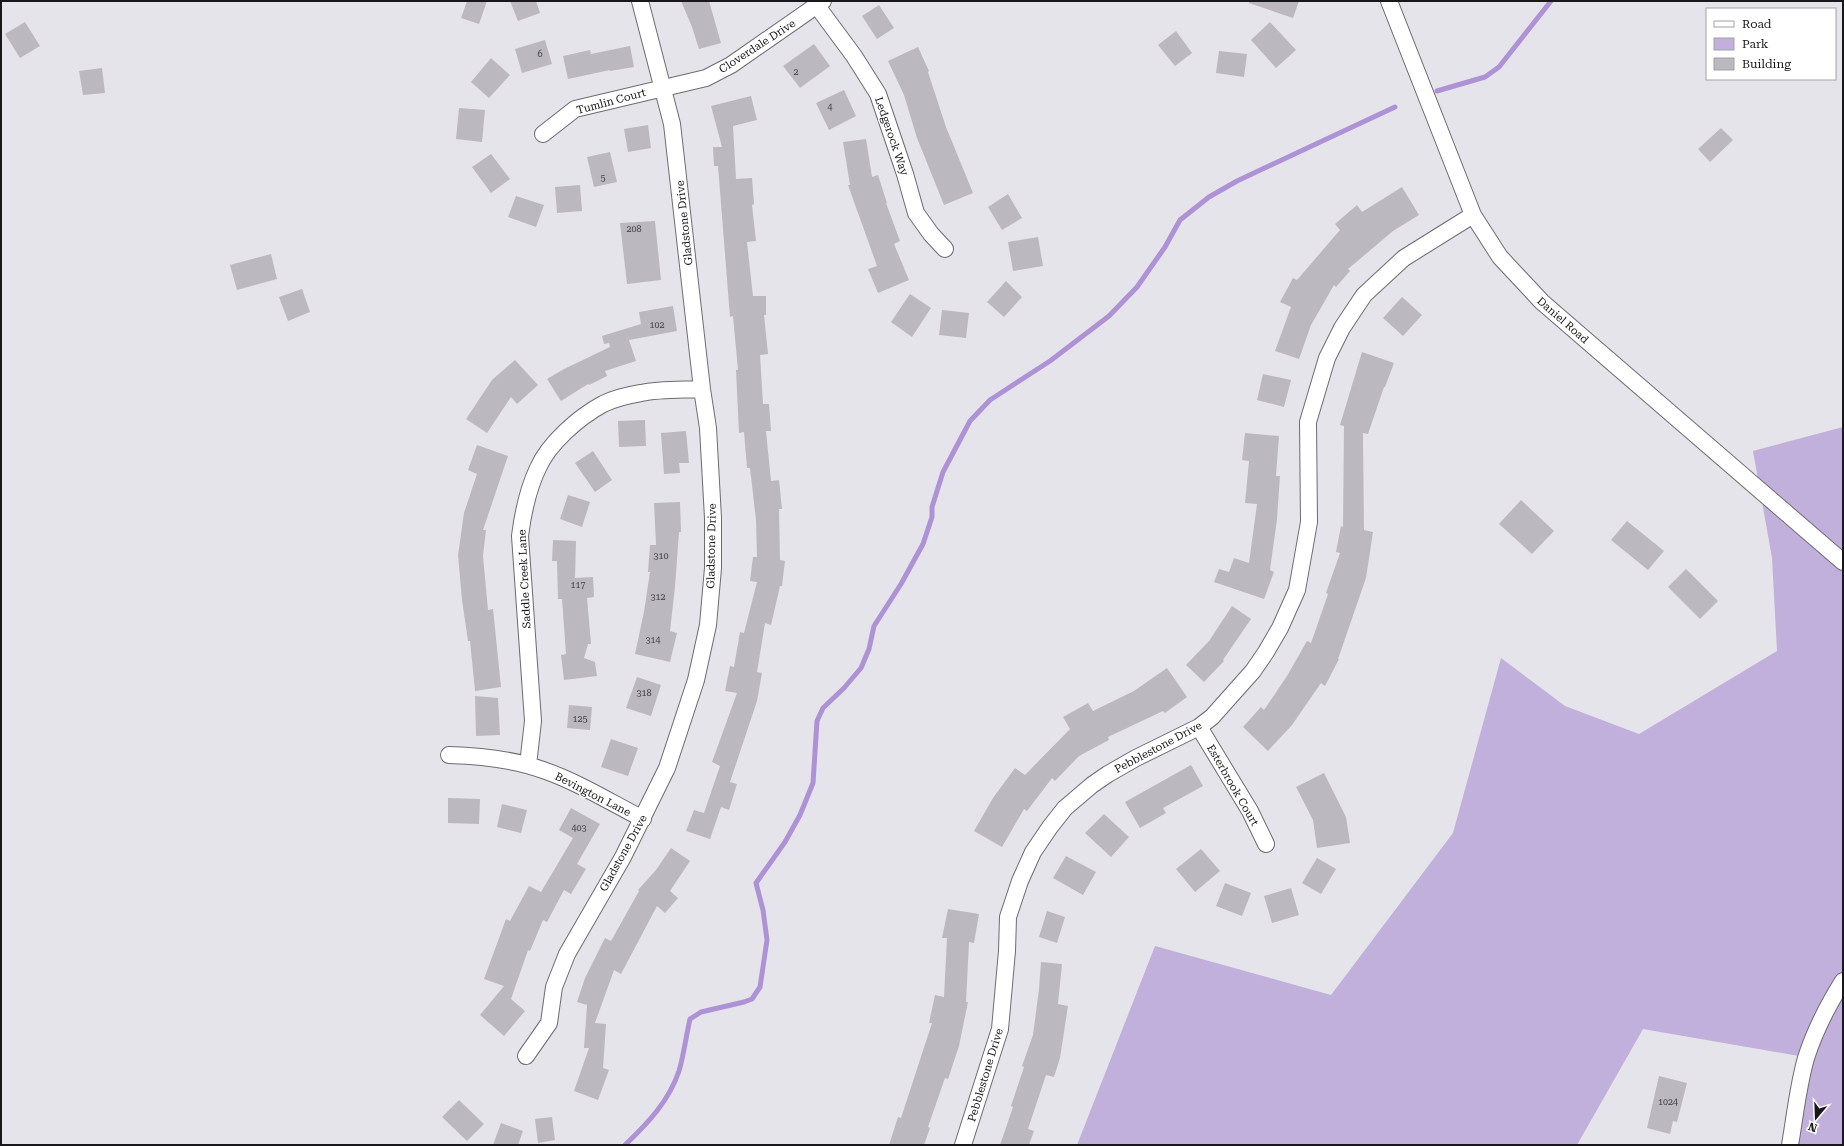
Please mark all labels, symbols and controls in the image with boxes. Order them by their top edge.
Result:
legend [1706,8,1836,80]
street label: Cloverdale Drive [717,17,798,76]
text: Road [1742,17,1772,31]
text: Park [1742,37,1769,51]
house number: 6 [537,49,543,59]
text: Building [1742,57,1791,71]
house number: 2 [793,67,799,77]
street label: Tumlin Court [575,86,647,117]
street label: Ledgerock Way [872,95,911,178]
house number: 4 [827,102,833,112]
house number: 5 [600,173,606,183]
street label: Gladstone Drive [674,180,695,266]
house number: 208 [626,224,642,234]
street label: Daniel Road [1534,294,1591,346]
house number: 102 [649,320,665,330]
street label: Gladstone Drive [704,503,719,589]
street label: Saddle Creek Lane [515,529,534,629]
house number: 310 [653,551,669,561]
house number: 117 [570,580,586,590]
house number: 312 [650,592,666,602]
house number: 314 [645,635,661,645]
house number: 318 [636,688,652,698]
house number: 125 [572,714,588,724]
street label: Pebblestone Drive [1112,719,1204,776]
street label: Esterbrook Court [1204,742,1261,828]
street label: Bevington Lane [553,770,633,819]
street label: Gladstone Drive [597,813,650,894]
house number: 403 [571,823,587,833]
street label: Pebblestone Drive [965,1027,1006,1123]
house number: 1024 [1658,1097,1678,1107]
north arrow [1796,1098,1836,1138]
text: N [1806,1119,1819,1135]

